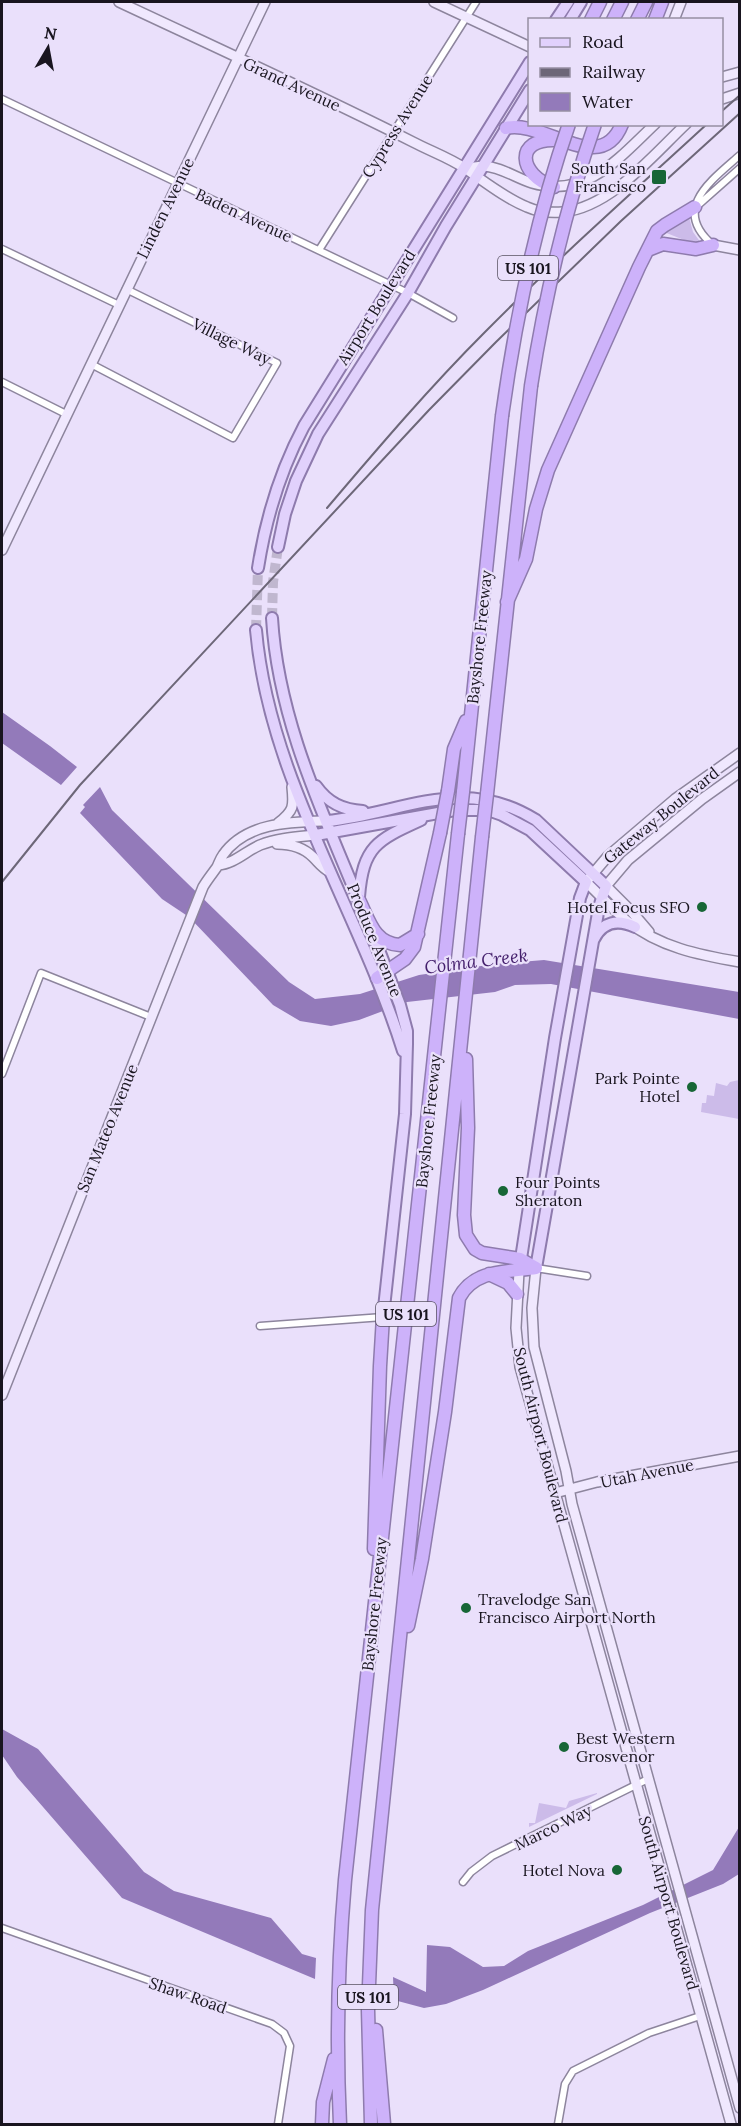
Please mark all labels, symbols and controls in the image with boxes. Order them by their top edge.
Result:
north arrow [18,18,78,78]
legend [528,18,723,126]
text: N [43,22,58,44]
text: Road [582,30,624,53]
street label: Grand Avenue [240,53,344,115]
text: Railway [582,60,646,83]
street label: Cypress Avenue [357,70,437,181]
text: Water [582,90,633,113]
street label: Linden Avenue [132,154,198,262]
place label: South San Francisco [571,158,646,196]
marker: South San Francisco [650,168,668,186]
street label: Baden Avenue [192,184,296,246]
street label: Airport Boulevard [332,245,420,369]
road number: US 101 [498,256,558,280]
street label: Village Way [188,313,275,369]
street label: Bayshore Freeway [462,569,496,705]
street label: Gateway Boulevard [599,762,723,868]
street label: Produce Avenue [343,880,407,1000]
place label: Hotel Focus SFO [567,897,690,917]
marker: Hotel Focus SFO [695,900,709,914]
water label: Colma Creek [423,943,529,979]
street label: Bayshore Freeway [411,1053,445,1189]
street label: San Mateo Avenue [72,1061,142,1195]
place label: Park Pointe Hotel [595,1068,680,1106]
marker: Park Pointe Hotel [685,1080,699,1094]
place label: Four Points Sheraton [515,1172,600,1210]
marker: Four Points Sheraton [496,1184,510,1198]
road number: US 101 [376,1302,436,1326]
street label: South Airport Boulevard [510,1345,573,1525]
street label: Utah Avenue [599,1454,696,1492]
street label: Bayshore Freeway [357,1536,391,1672]
place label: Travelodge San Francisco Airport North [478,1589,656,1627]
marker: Travelodge San Francisco Airport North [459,1601,473,1615]
place label: Best Western Grosvenor [576,1728,676,1766]
marker: Best Western Grosvenor [557,1740,571,1754]
street label: Marco Way [511,1799,595,1854]
street label: South Airport Boulevard [635,1814,704,1993]
place label: Hotel Nova [523,1860,605,1880]
marker: Hotel Nova [610,1863,624,1877]
street label: Shaw Road [147,1972,230,2018]
road number: US 101 [338,1985,398,2009]

